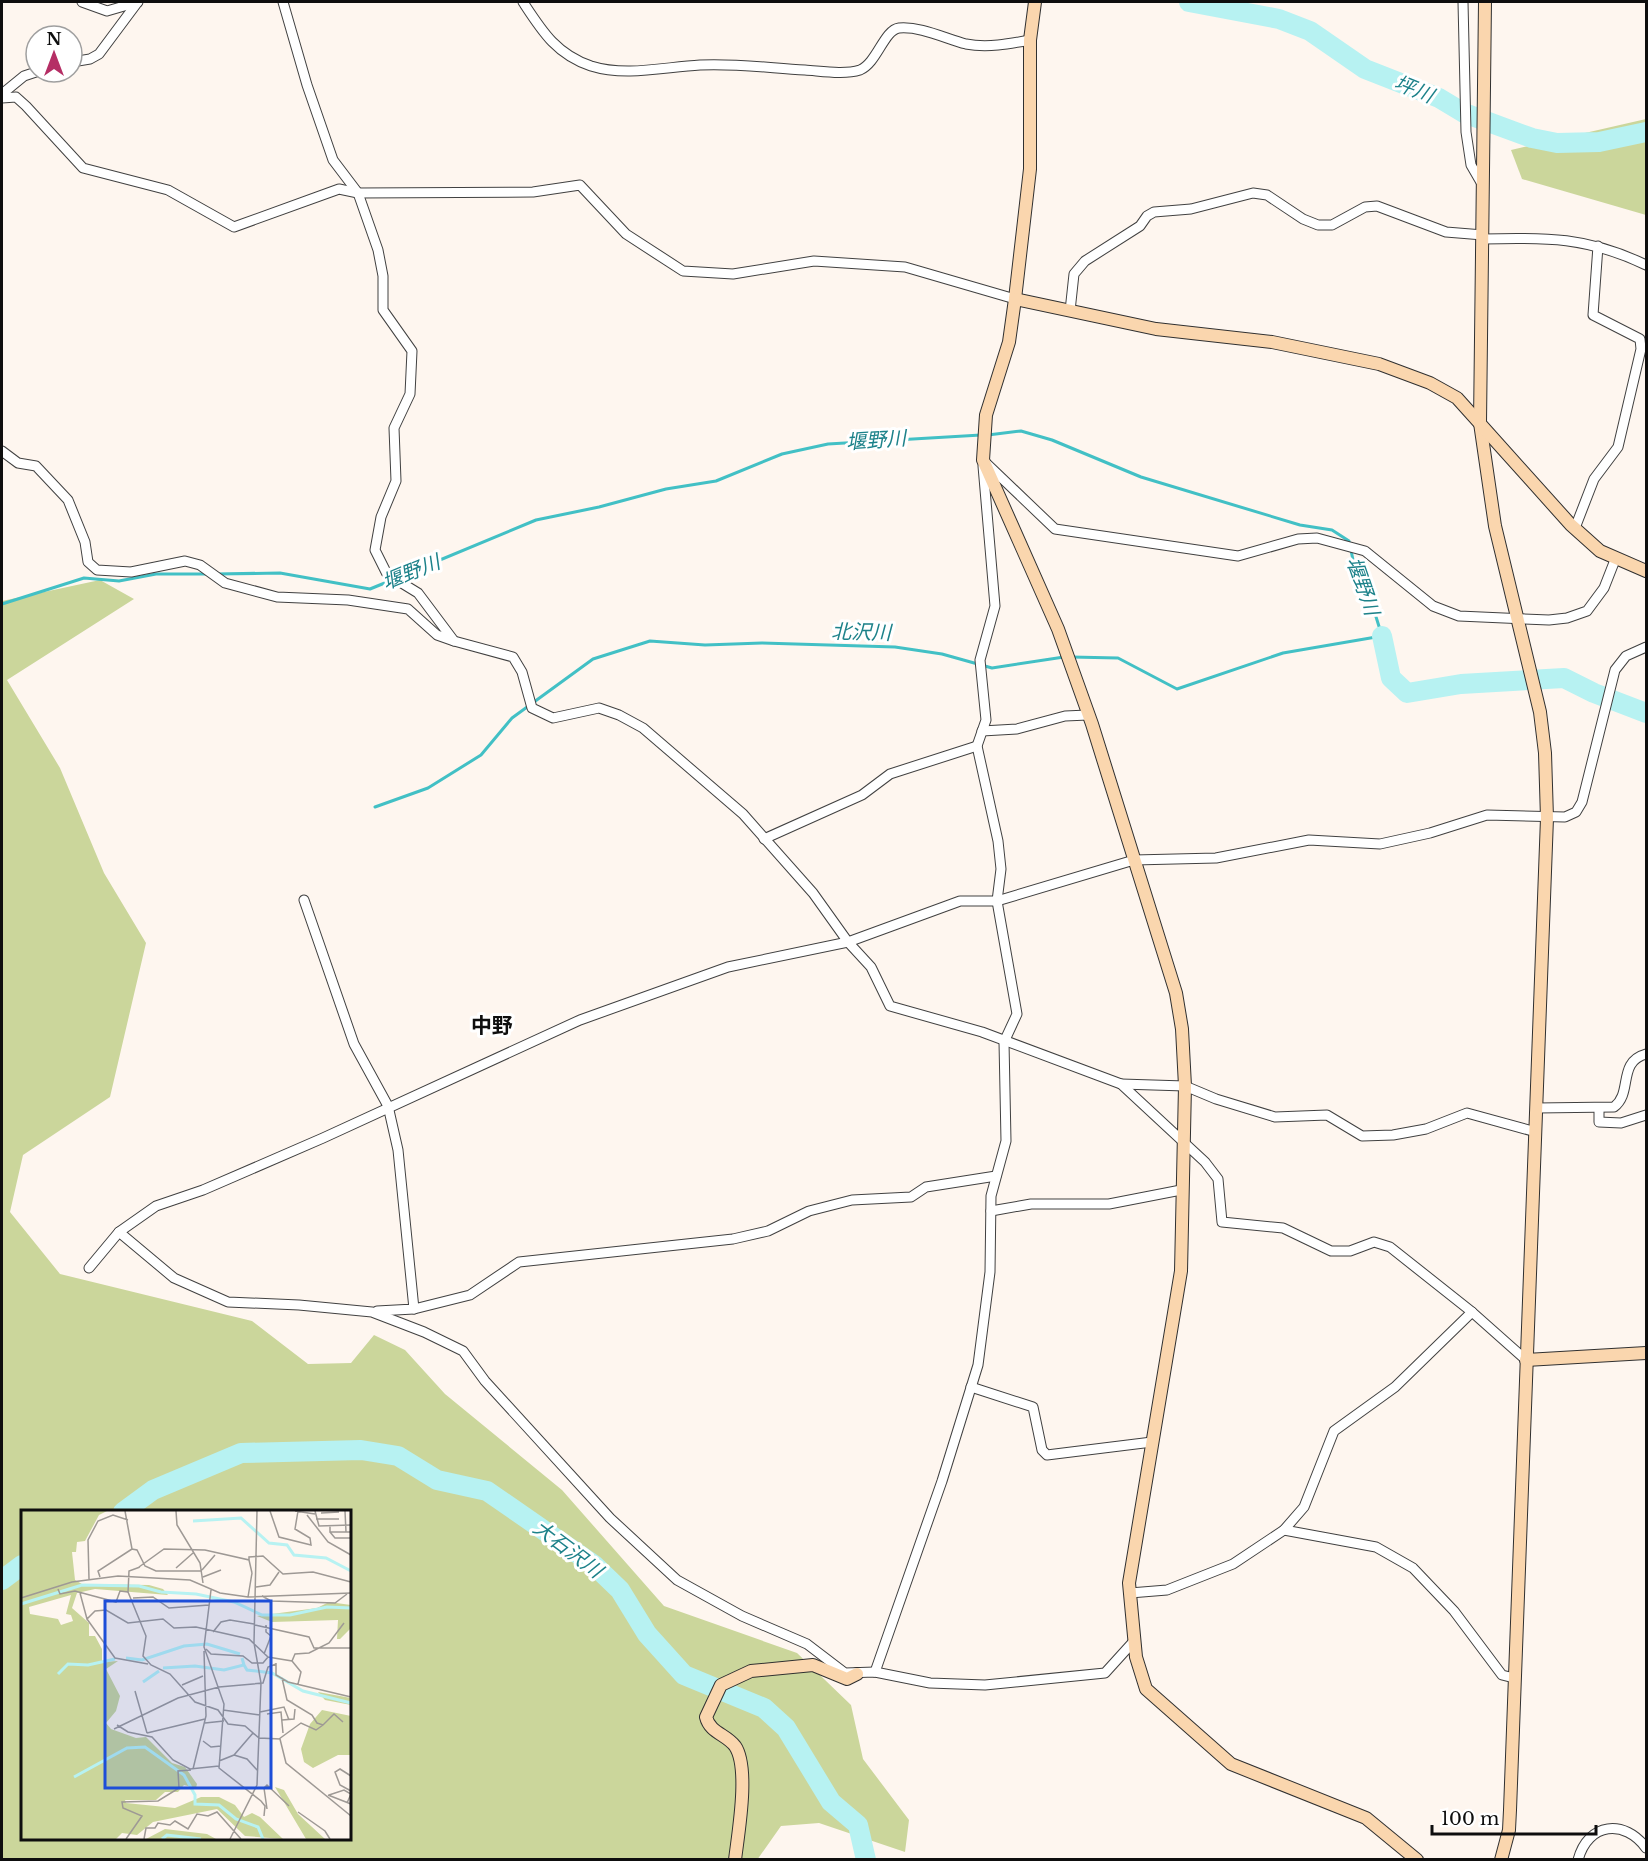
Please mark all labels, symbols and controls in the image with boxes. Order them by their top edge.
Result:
north arrow [24,24,84,84]
text: N [46,29,62,49]
water label: 坪川 [1391,70,1439,108]
water label: 堰野川 [845,426,909,454]
water label: 堰野川 [379,549,445,594]
water label: 堰野川 [1342,554,1385,620]
water label: 北沢川 [831,619,893,645]
district label: 中野 [471,1013,513,1039]
inset map [21,1510,351,1840]
water label: 大石沢川 [529,1515,609,1584]
scale bar [1432,1798,1596,1836]
text: 100 m [1441,1808,1499,1830]

